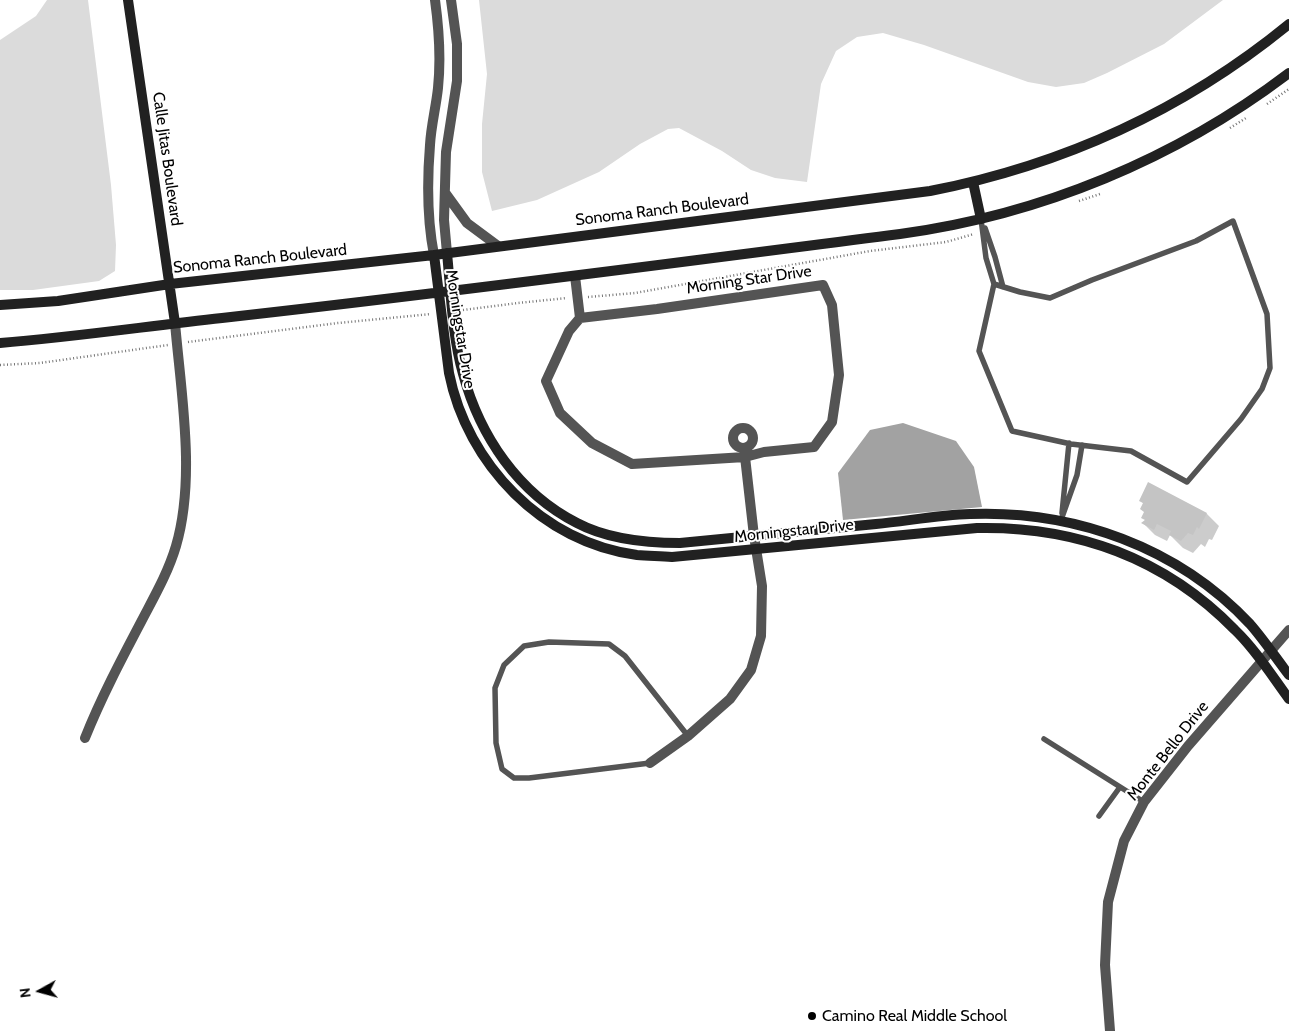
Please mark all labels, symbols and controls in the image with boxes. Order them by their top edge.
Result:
street label: Calle Jitas Boulevard [148,91,186,227]
street label: Sonoma Ranch Boulevard [574,190,750,230]
street label: Sonoma Ranch Boulevard [172,240,348,278]
street label: Morning Star Drive [685,262,813,298]
street label: Morningstar Drive [441,268,479,390]
street label: Morningstar Drive [733,515,855,547]
street label: Monte Bello Drive [1123,697,1213,805]
north arrow [15,966,65,1016]
text: N [16,987,35,999]
place label: Camino Real Middle School [822,1006,1007,1026]
marker: Camino Real Middle School [806,1010,818,1022]

